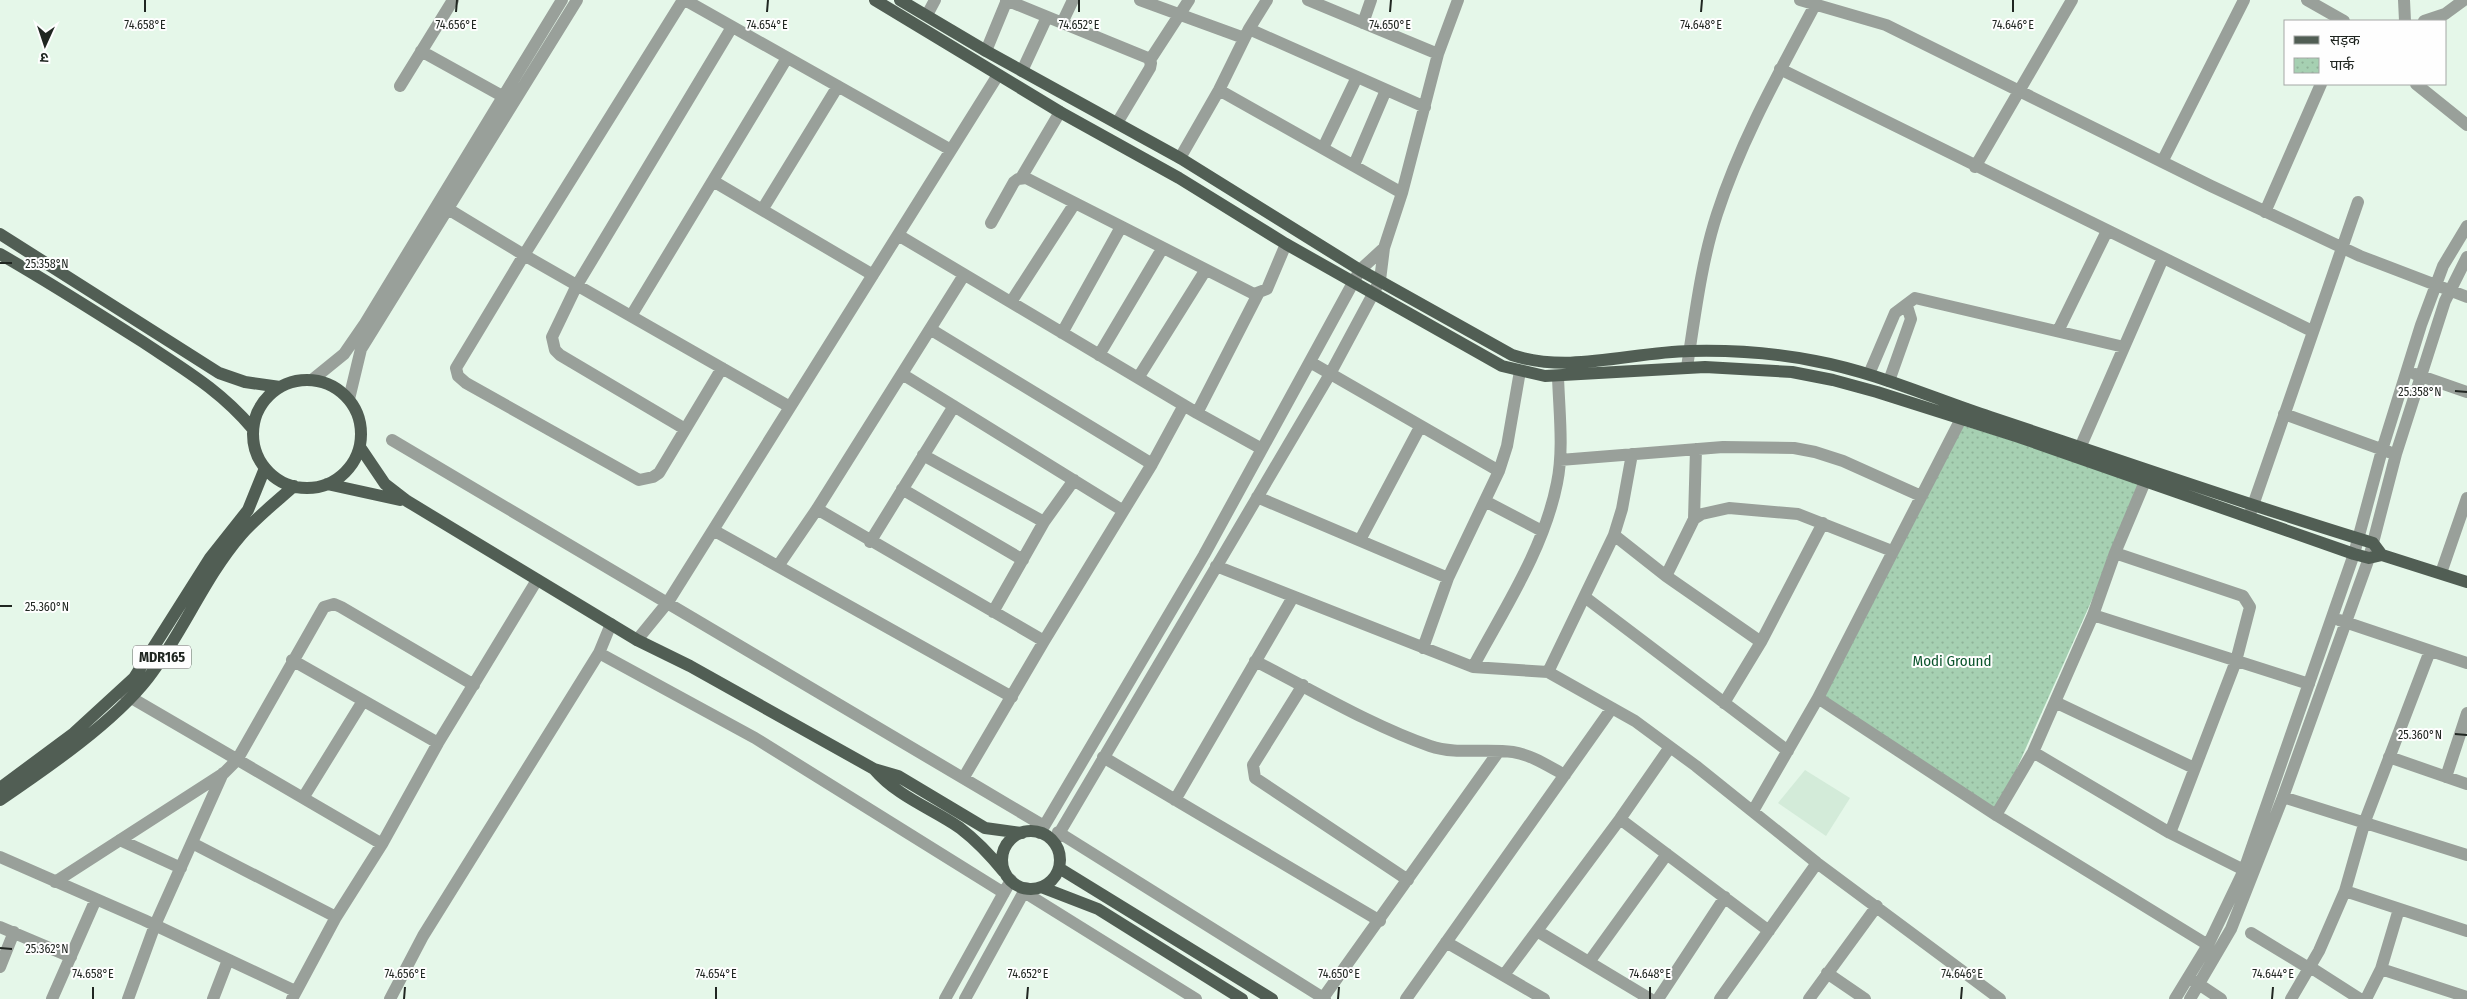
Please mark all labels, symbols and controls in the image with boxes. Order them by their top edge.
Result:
text: 74.658°E [124,18,166,32]
text: 74.656°E [435,18,477,32]
text: 74.654°E [746,18,788,32]
text: 74.652°E [1059,18,1100,32]
text: 74.650°E [1369,18,1411,32]
text: 74.648°E [1680,18,1722,32]
text: 74.646°E [1992,18,2034,32]
north arrow [20,20,70,70]
legend [2284,20,2447,85]
text: सड़क [2330,31,2360,49]
text: उ [39,49,49,66]
text: पार्क [2330,56,2354,74]
text: 25.358°N [25,257,69,271]
text: 25.358°N [2398,385,2442,399]
text: 25.360°N [25,600,69,614]
road number: MDR165 [133,646,191,669]
park label: Modi Ground [1913,652,1992,670]
text: 25.360°N [2398,728,2442,742]
text: 25.362°N [26,942,68,956]
text: 74.658°E [72,967,114,981]
text: 74.656°E [384,967,426,981]
text: 74.654°E [695,967,737,981]
text: 74.652°E [1008,967,1049,981]
text: 74.650°E [1318,967,1360,981]
text: 74.648°E [1629,967,1671,981]
text: 74.646°E [1941,967,1983,981]
text: 74.644°E [2252,967,2294,981]

